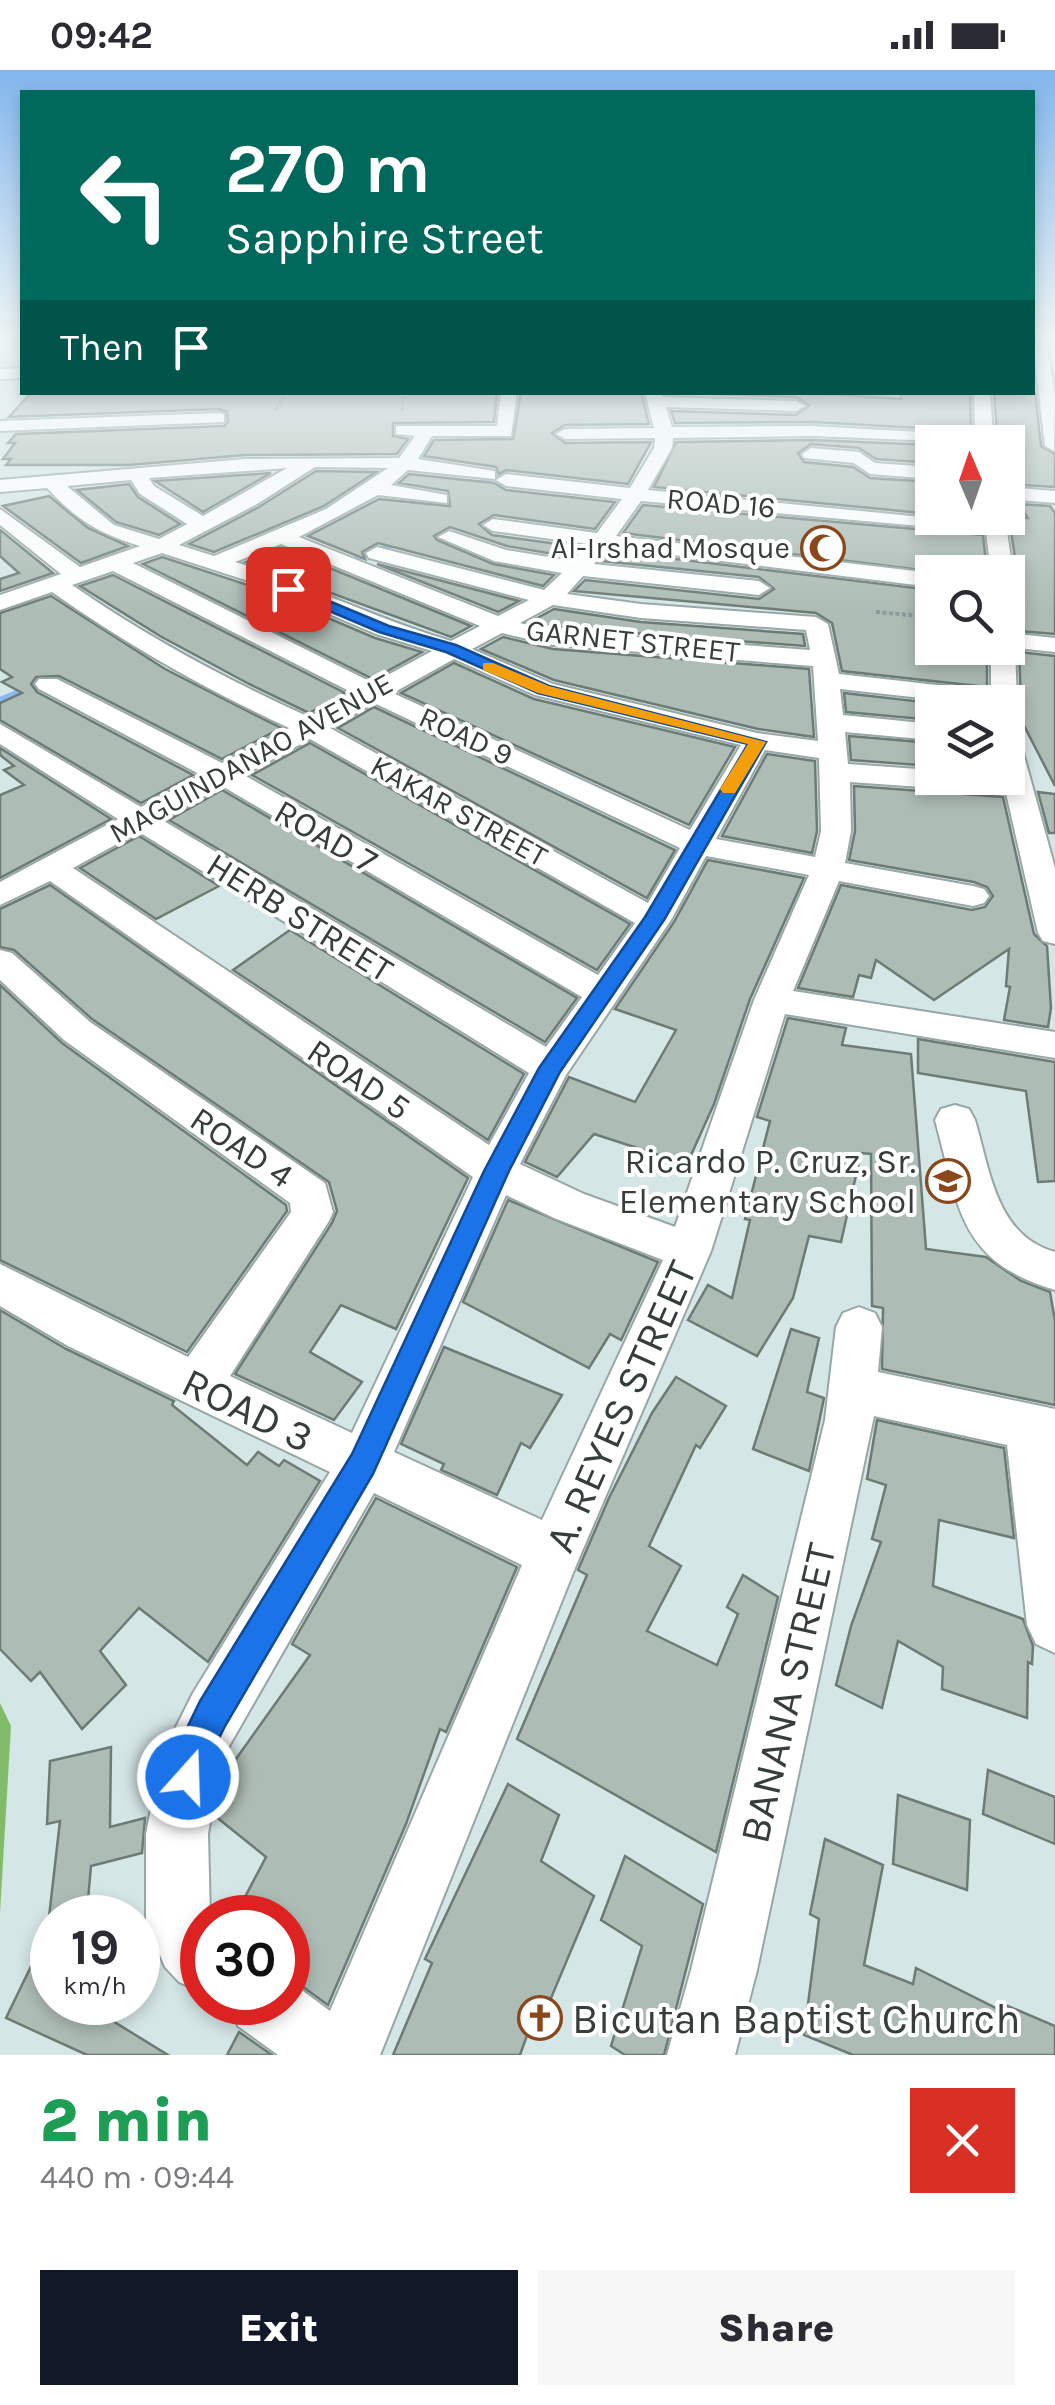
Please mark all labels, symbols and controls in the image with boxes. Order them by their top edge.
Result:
text: 09:42 [50,13,153,58]
text: 270 m [225,128,431,210]
icon: left [60,130,190,260]
text: Sapphire Street [225,212,544,264]
icon: arrive [164,320,219,375]
text: Then [60,325,144,370]
north arrow [915,425,1025,535]
map controls [915,425,1025,795]
street label: ROAD 16 [665,480,777,526]
mosque icon: Al-Irshad Mosque [800,525,846,571]
place label: Al-Irshad Mosque [551,530,790,566]
pin [246,547,331,632]
button: search [915,555,1025,665]
icon: arrive [261,562,316,617]
street label: GARNET STREET [524,612,742,670]
street label: MAGUINDANAO AVENUE [103,665,399,851]
button: layers [915,685,1025,795]
street label: ROAD 9 [413,699,519,773]
street label: KAKAR STREET [364,748,554,874]
street label: ROAD 7 [267,791,384,882]
street label: HERB STREET [199,844,401,991]
street label: ROAD 5 [299,1030,418,1129]
street label: ROAD 4 [183,1098,301,1197]
place label: Ricardo P. Cruz, Sr. Elementary School [619,1141,916,1222]
school or university icon: Ricardo P. Cruz, Sr. Elementary School [925,1158,971,1204]
street label: A. REYES STREET [534,1253,707,1560]
street label: ROAD 3 [174,1357,321,1463]
street label: BANANA STREET [729,1538,847,1848]
position arrow [136,1725,240,1829]
speed limit sign: 30 [180,1895,310,2025]
text: 19 [71,1918,119,1977]
text: km/h [63,1971,127,2000]
place label: Bicutan Baptist Church [572,1994,1021,2044]
church icon: Bicutan Baptist Church [517,1995,563,2041]
text: 2 min [40,2086,212,2156]
button: close [910,2088,1015,2193]
text: 440 m · 09:44 [40,2159,234,2196]
button: Exit [40,2270,518,2385]
button: Share [538,2270,1015,2385]

